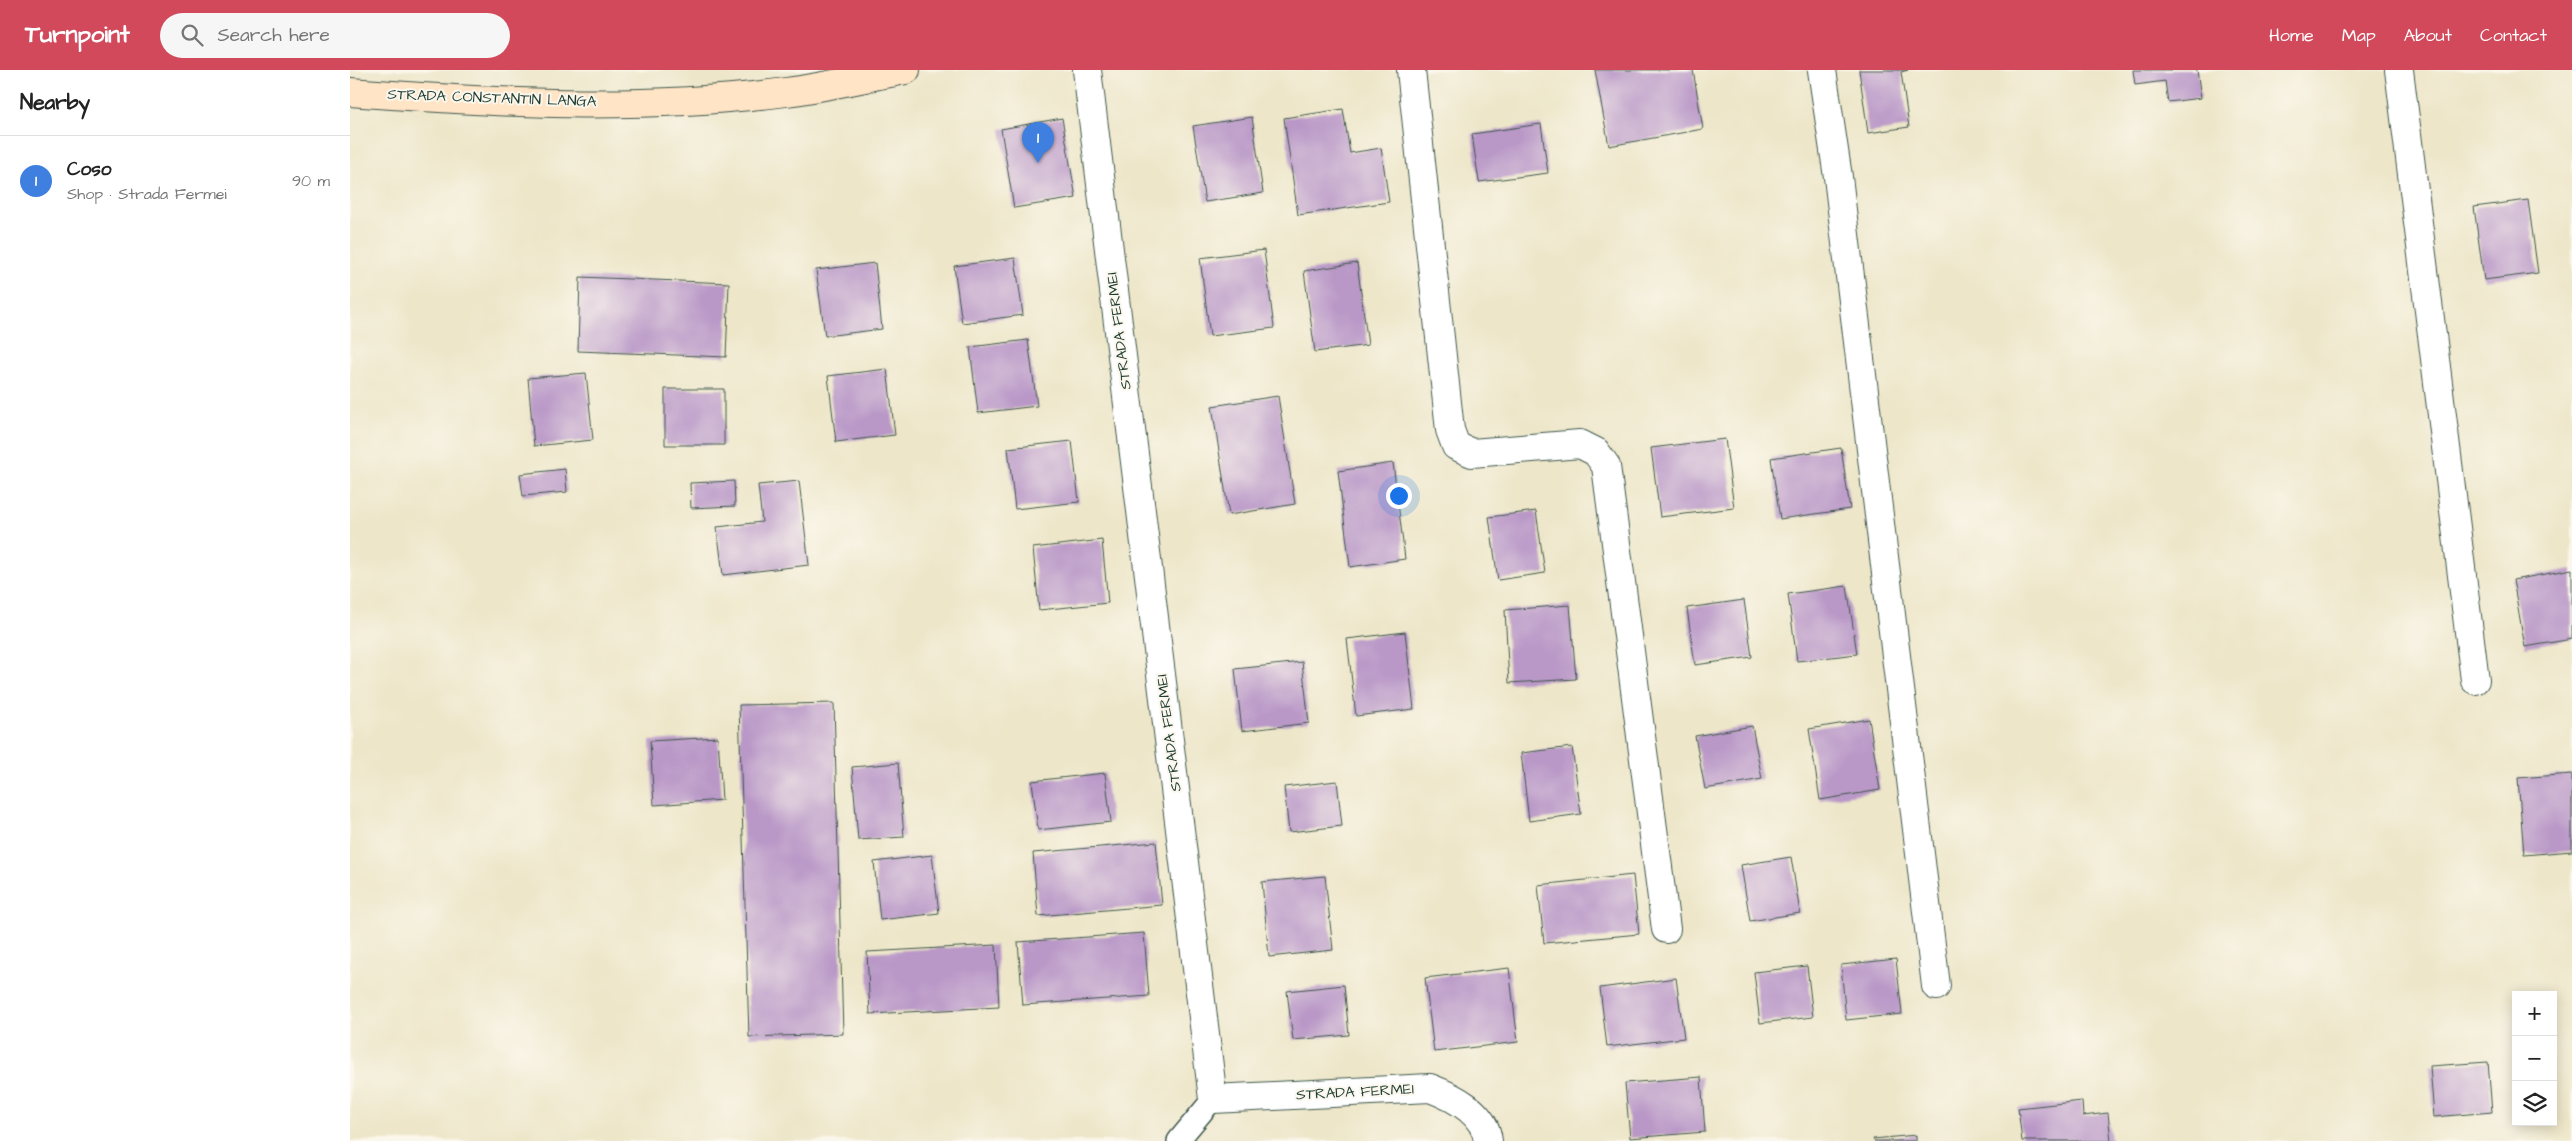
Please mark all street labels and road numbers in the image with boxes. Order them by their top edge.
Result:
street label: STRADA CONSTANTIN LANGA [387,84,597,112]
street label: STRADA FERMEI [1101,271,1137,391]
street label: STRADA FERMEI [1151,673,1187,793]
street label: STRADA FERMEI [1295,1078,1415,1106]

